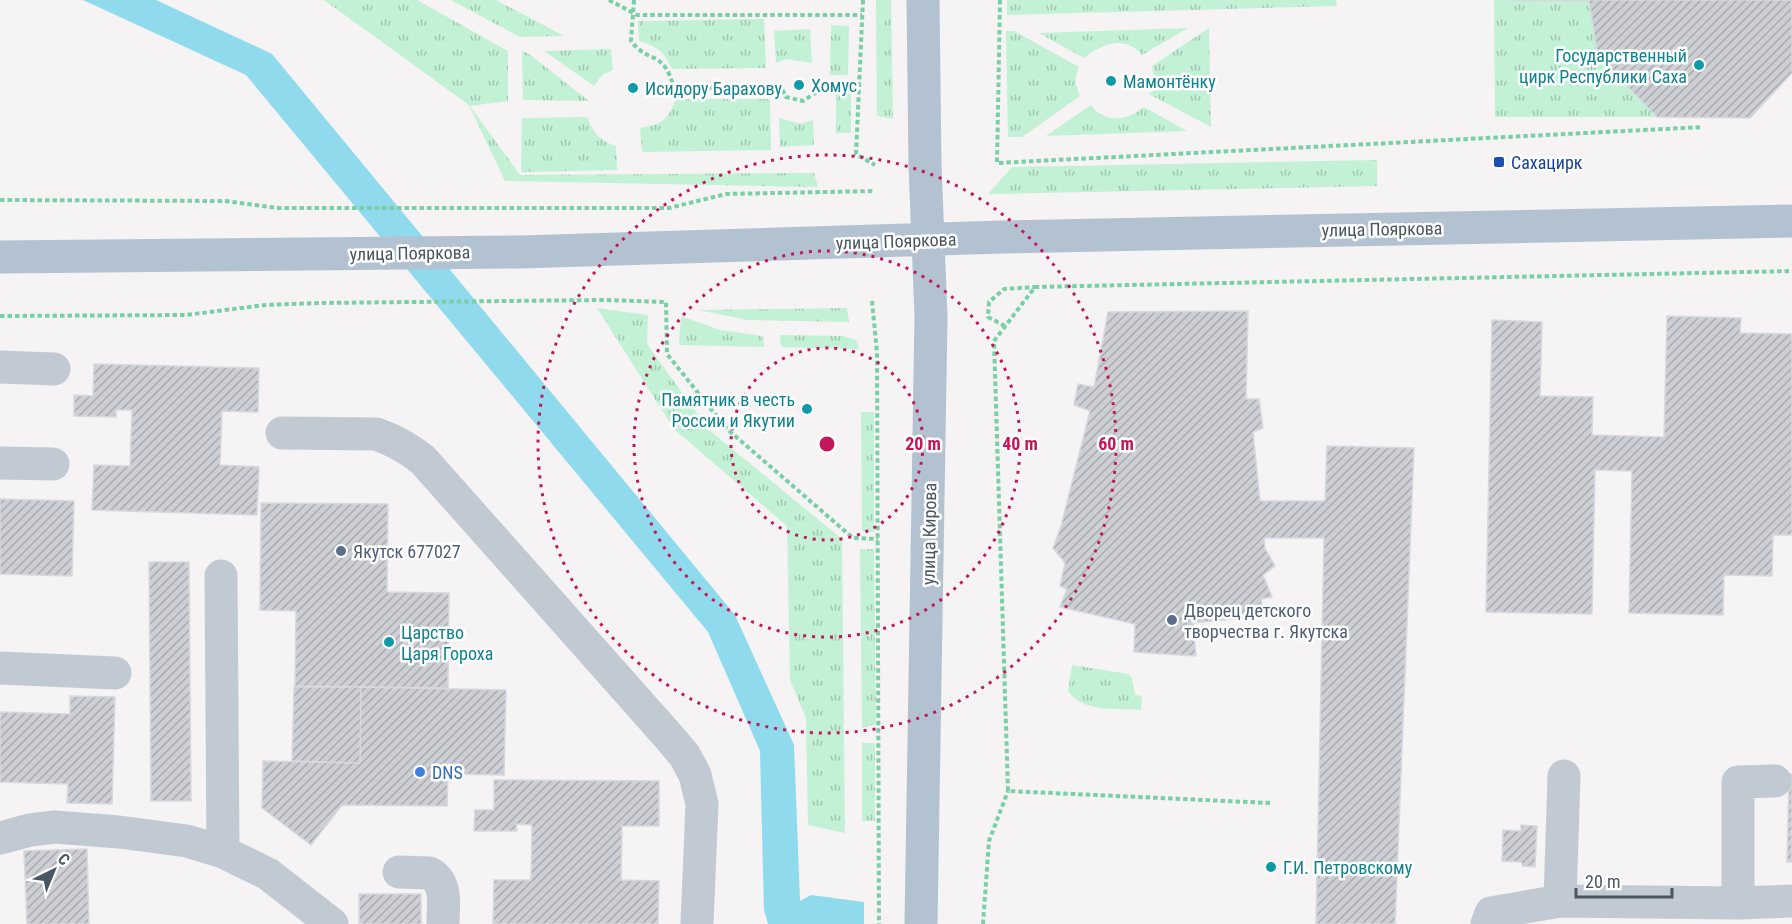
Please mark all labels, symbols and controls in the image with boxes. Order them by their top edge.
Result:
place label: Государственный цирк Республики Саха [1519,45,1687,87]
marker: Государственный цирк Республики Саха [1692,58,1706,72]
place label: Мамонтёнку [1123,71,1216,92]
marker: Мамонтёнку [1104,74,1118,88]
place label: Хомус [811,75,857,96]
place label: Исидору Барахову [645,78,782,99]
marker: Хомус [792,78,806,92]
marker: Исидору Барахову [626,81,640,95]
place label: Сахацирк [1511,152,1583,173]
marker: Сахацирк [1492,155,1506,169]
street label: улица Пояркова [1322,217,1442,241]
street label: улица Пояркова [835,228,957,254]
street label: улица Пояркова [350,241,470,265]
place label: Памятник в честь России и Якутии [661,389,795,431]
marker: Памятник в честь России и Якутии [800,402,814,416]
text: 20 m [905,433,941,454]
text: 40 m [1002,433,1038,454]
text: 60 m [1098,433,1134,454]
centre of rings [817,434,837,454]
street label: улица Кирова [918,483,940,585]
place label: Якутск 677027 [353,541,461,562]
marker: Якутск 677027 [334,544,348,558]
place label: Дворец детского творчества г. Якутска [1184,600,1348,642]
marker: Дворец детского творчества г. Якутска [1165,613,1179,627]
place label: Царство Царя Гороха [401,622,493,664]
marker: Царство Царя Гороха [382,635,396,649]
place label: DNS [432,762,463,783]
marker: DNS [413,765,427,779]
north arrow [24,840,84,900]
text: С [54,849,74,869]
place label: Г.И. Петровскому [1283,857,1413,878]
marker: Г.И. Петровскому [1264,860,1278,874]
scale bar [1576,861,1672,899]
text: 20 m [1585,871,1620,892]

